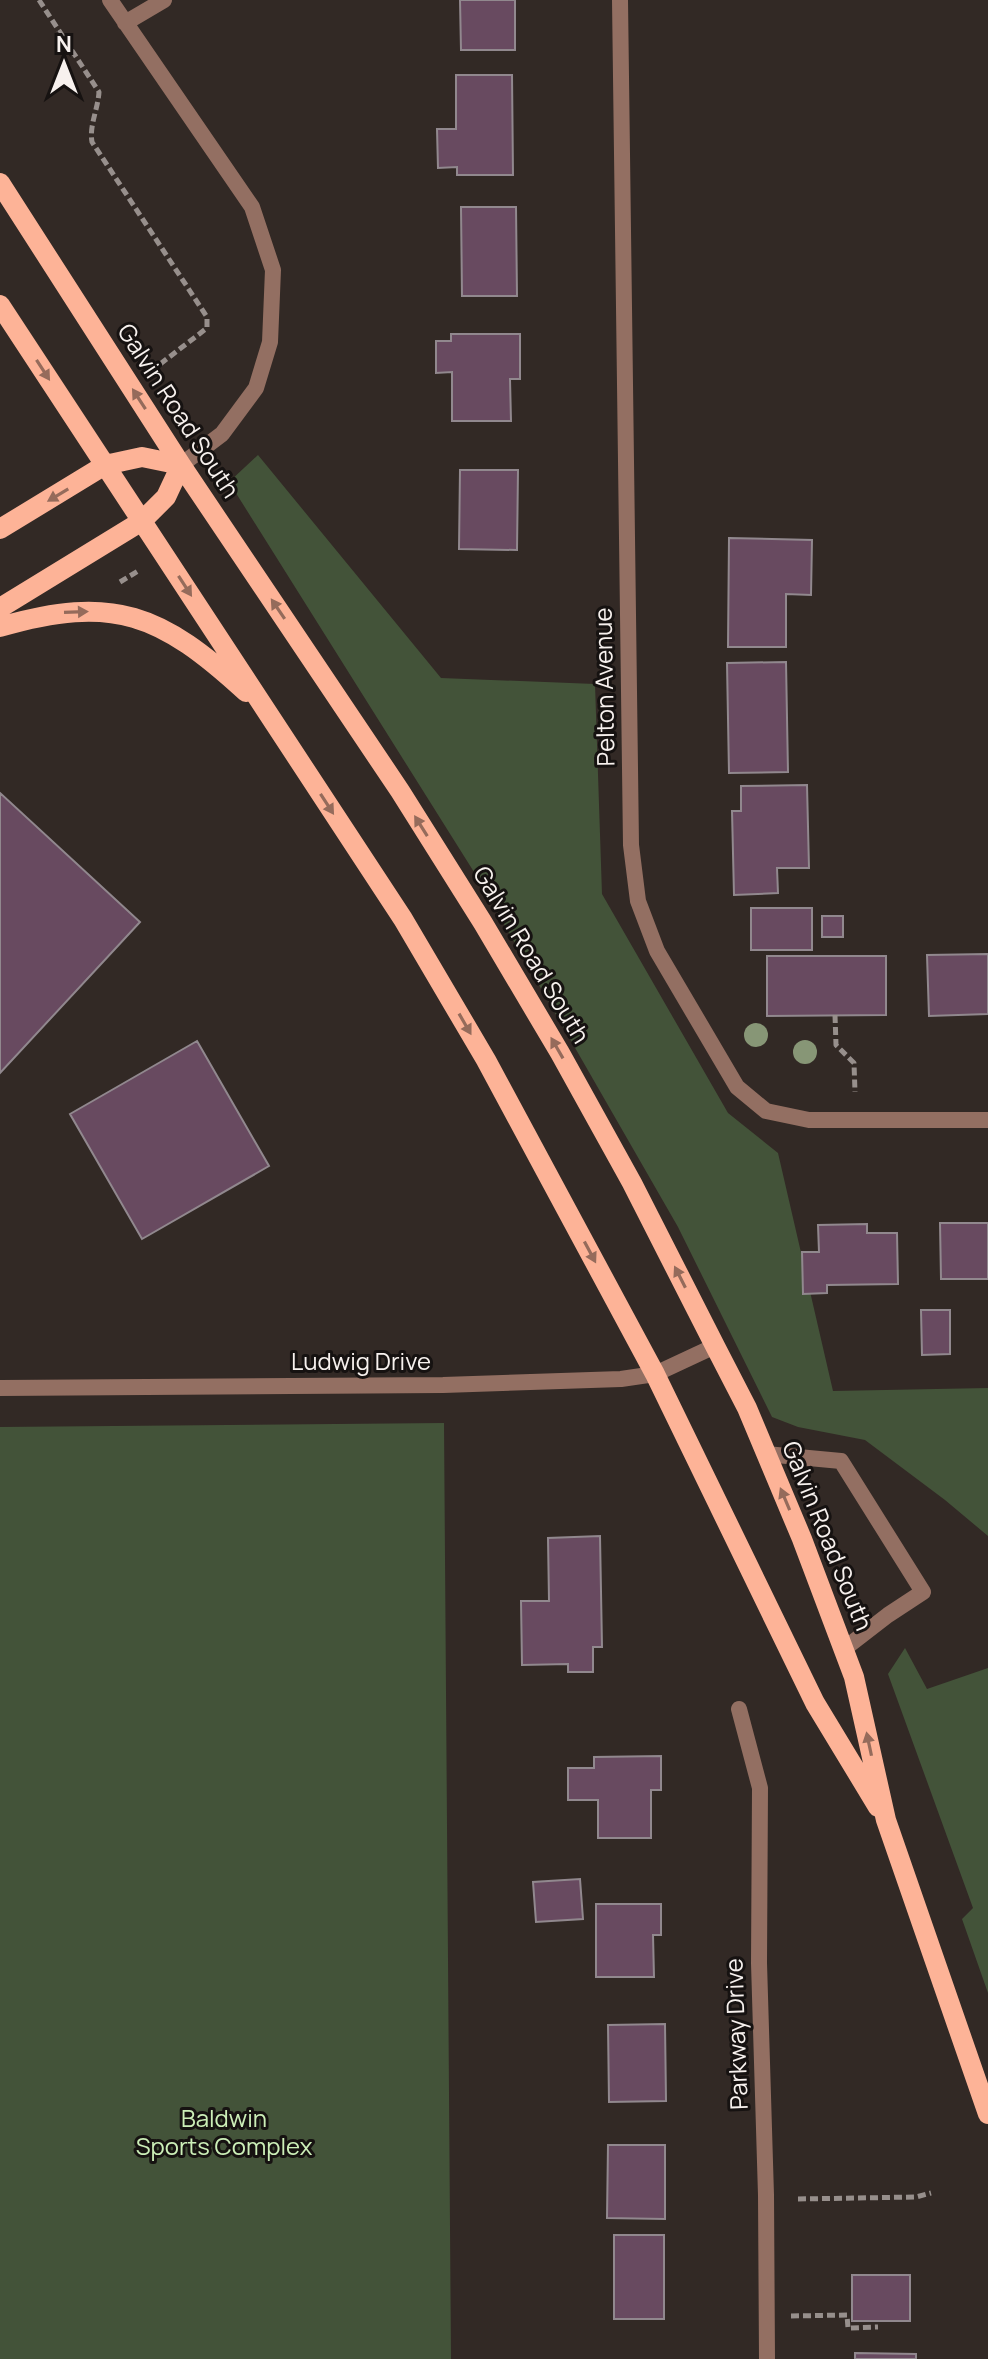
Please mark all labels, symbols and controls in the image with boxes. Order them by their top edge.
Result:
north arrow [24,24,104,104]
text: N [56,29,72,59]
street label: Galvin Road South [111,317,248,504]
one-way arrow [35,360,50,381]
one-way arrow [133,388,147,410]
one-way arrow [47,487,69,501]
one-way arrow [177,575,191,597]
one-way arrow [271,598,286,620]
one-way arrow [64,606,89,619]
street label: Pelton Avenue [586,607,621,767]
one-way arrow [319,793,334,815]
one-way arrow [415,815,429,837]
street label: Galvin Road South [466,859,598,1049]
one-way arrow [458,1013,472,1035]
one-way arrow [550,1037,564,1059]
one-way arrow [583,1241,597,1263]
one-way arrow [673,1265,686,1288]
street label: Ludwig Drive [291,1344,431,1377]
street label: Galvin Road South [775,1436,881,1635]
one-way arrow [779,1487,792,1511]
one-way arrow [862,1732,875,1757]
street label: Parkway Drive [716,1958,755,2110]
park label: Baldwin Sports Complex [136,2101,313,2162]

